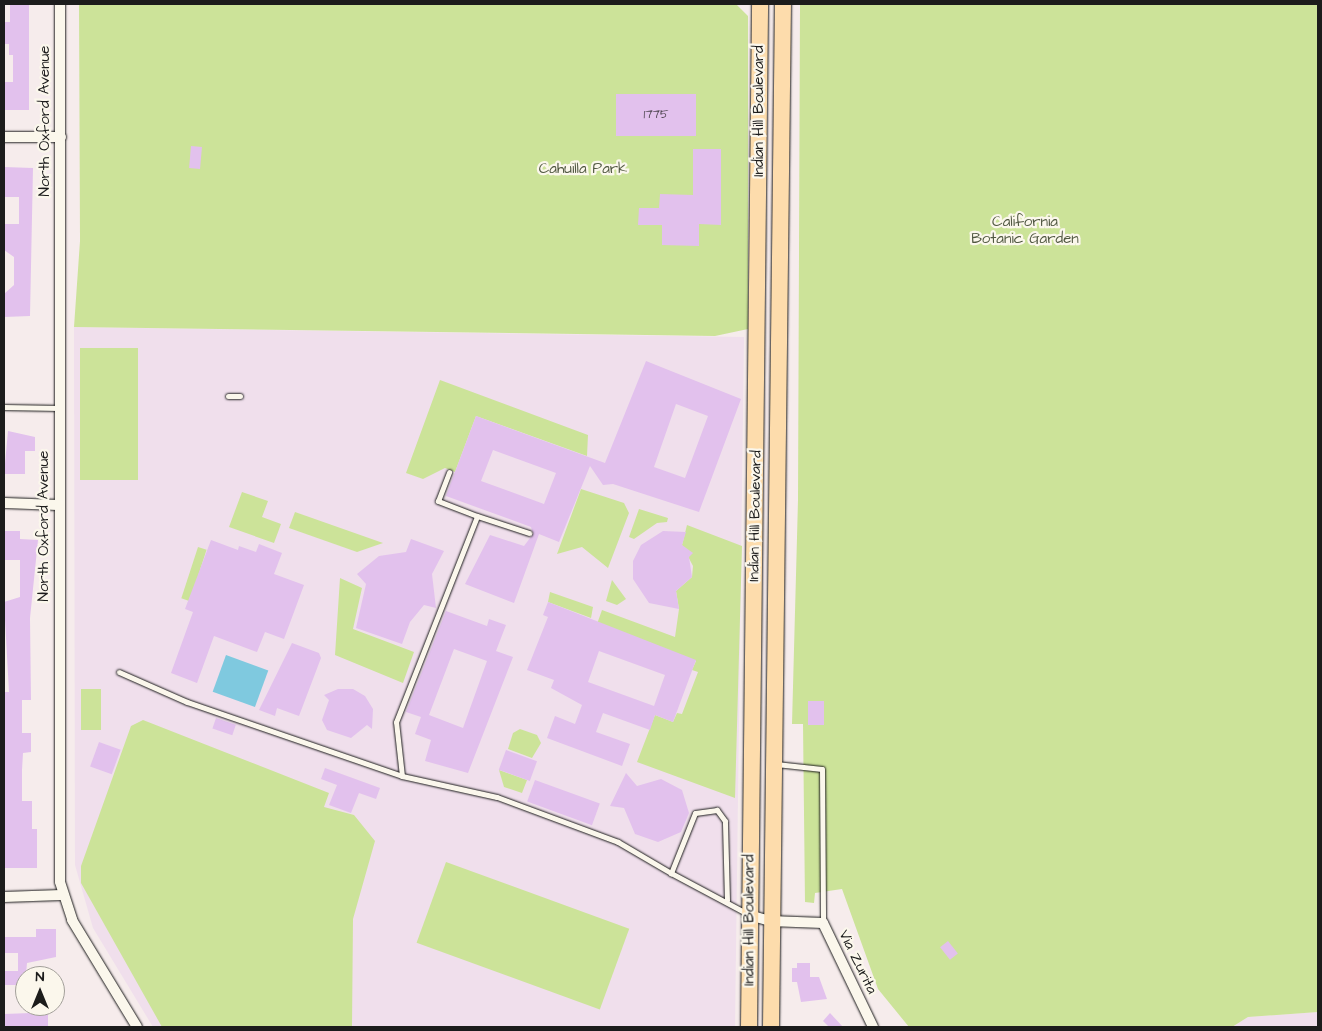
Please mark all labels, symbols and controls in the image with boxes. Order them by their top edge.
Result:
street label: Indian Hill Boulevard [750,45,768,177]
street label: North Oxford Avenue [36,46,54,196]
house number: 1775 [644,108,668,122]
park label: Cahuilla Park [539,160,627,178]
park label: California Botanic Garden [971,212,1079,247]
street label: Indian Hill Boulevard [745,450,765,582]
street label: North Oxford Avenue [35,451,53,601]
street label: Indian Hill Boulevard [740,854,758,986]
street label: Via Zurita [835,927,881,997]
north arrow [15,966,65,1016]
text: N [36,967,44,987]

